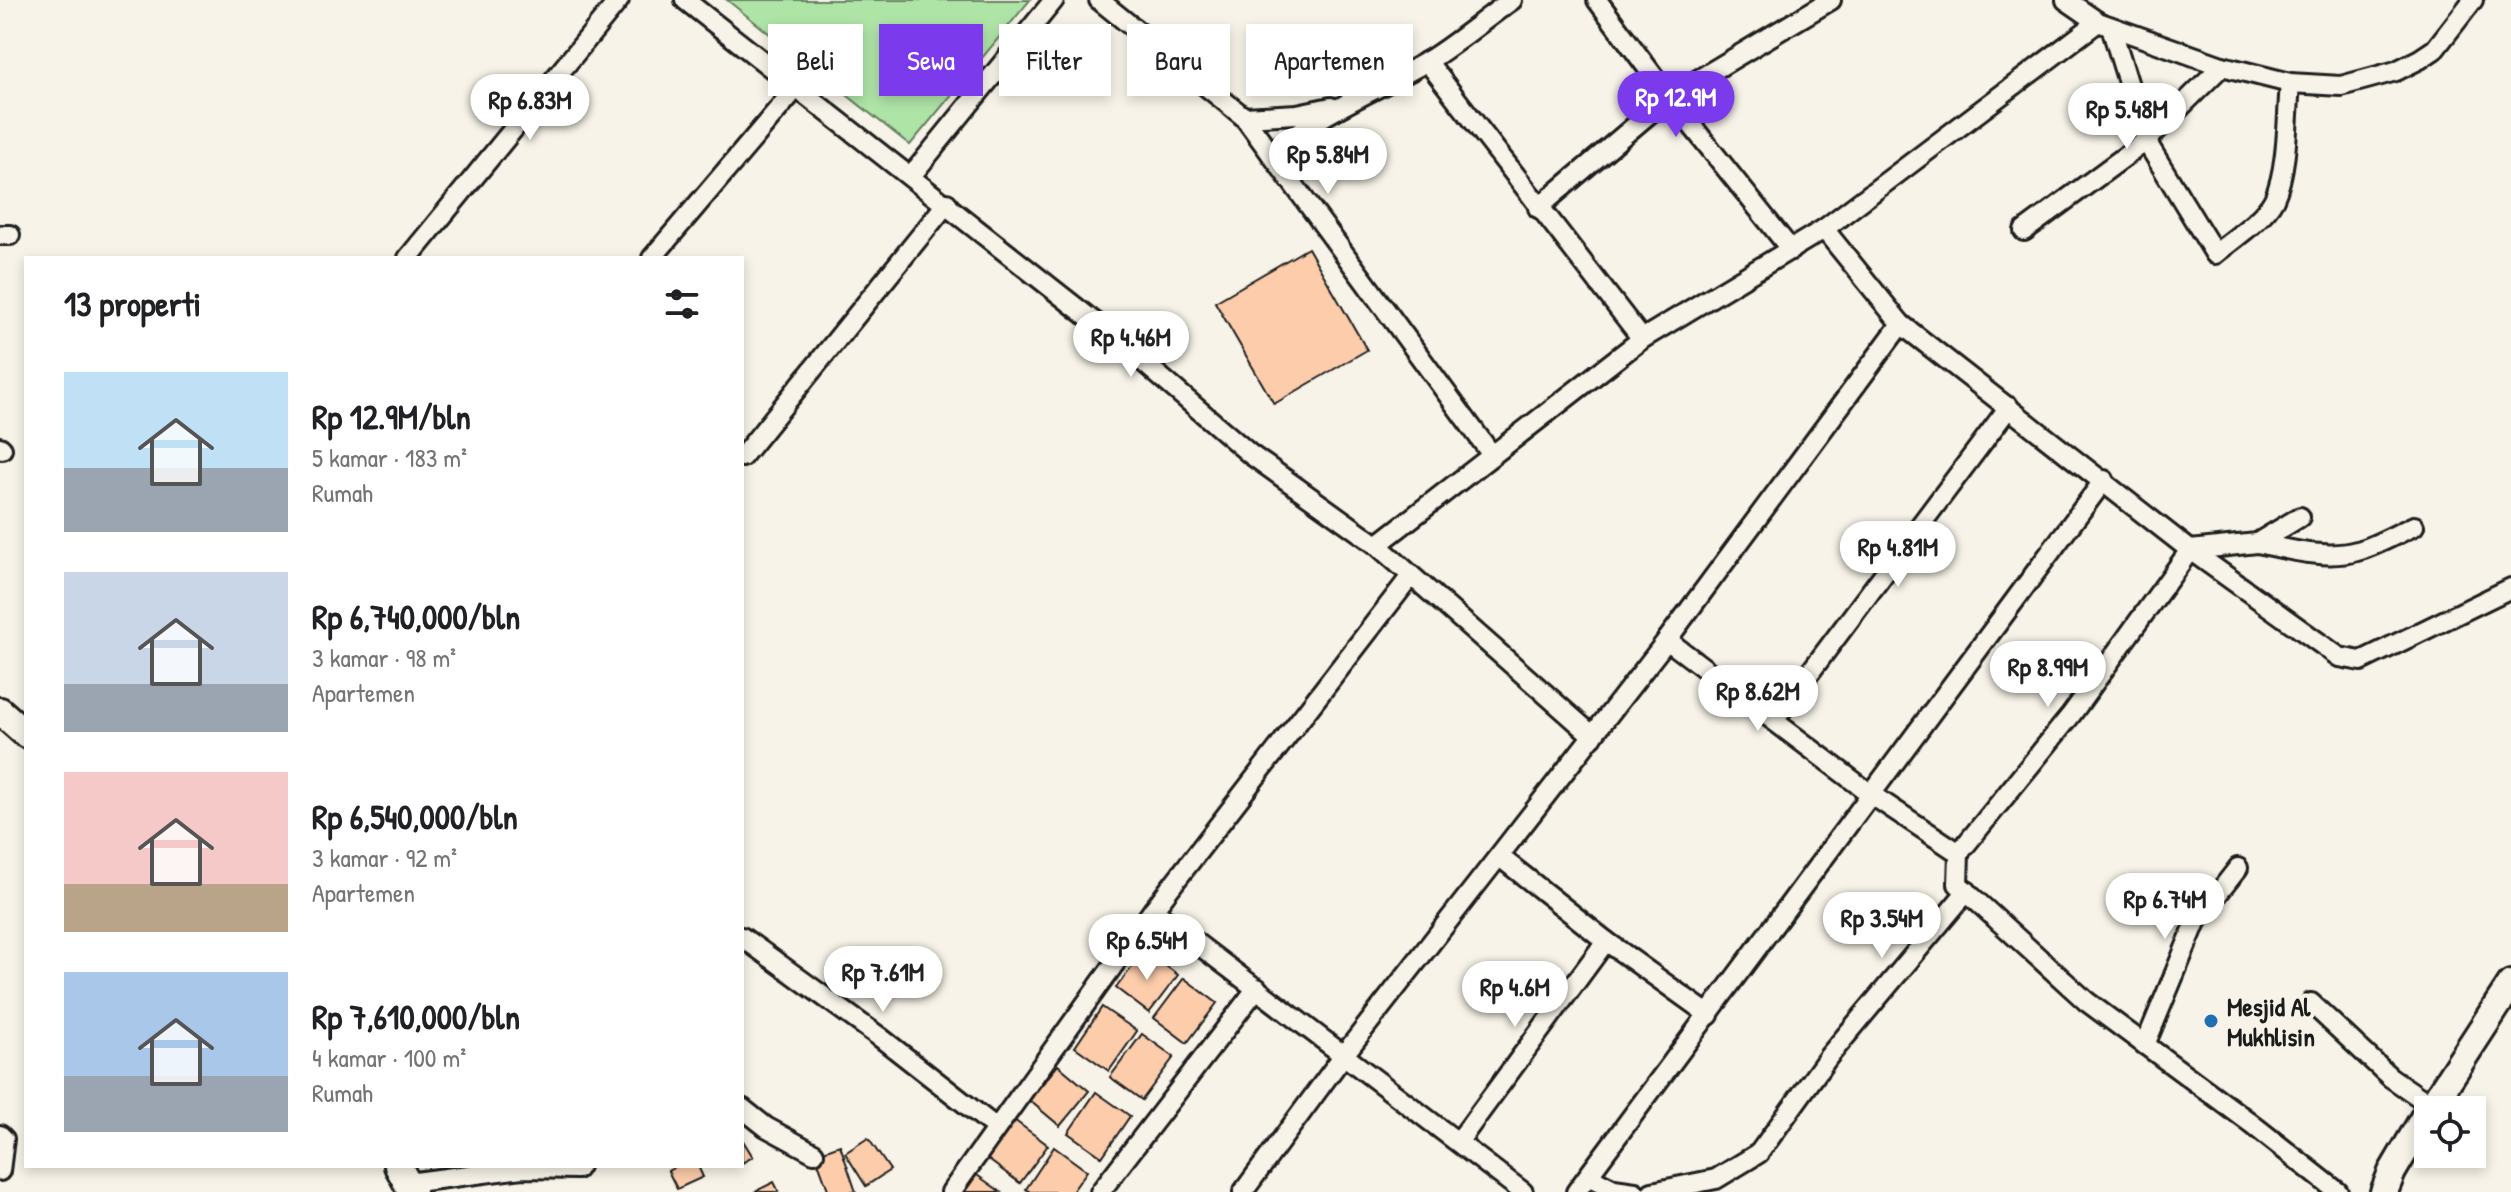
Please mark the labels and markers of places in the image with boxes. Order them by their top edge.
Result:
pin: Rp 12.9M [1593,71,1759,139]
pin: Rp 6.83M [447,74,613,142]
pin: Rp 5.48M [2044,83,2210,151]
pin: Rp 5.84M [1245,128,1411,196]
pin: Rp 4.46M [1048,311,1214,379]
pin: Rp 4.81M [1815,521,1981,589]
pin: Rp 8.99M [1965,641,2131,709]
pin: Rp 8.62M [1675,665,1841,733]
pin: Rp 6.74M [2082,873,2248,941]
pin: Rp 3.54M [1799,892,1965,960]
pin: Rp 6.54M [1064,914,1230,982]
pin: Rp 7.61M [800,946,966,1014]
pin: Rp 4.6M [1441,961,1589,1029]
place label: Mesjid Al Mukhlisin [2227,989,2315,1054]
marker: Mesjid Al Mukhlisin [2202,1012,2220,1030]

